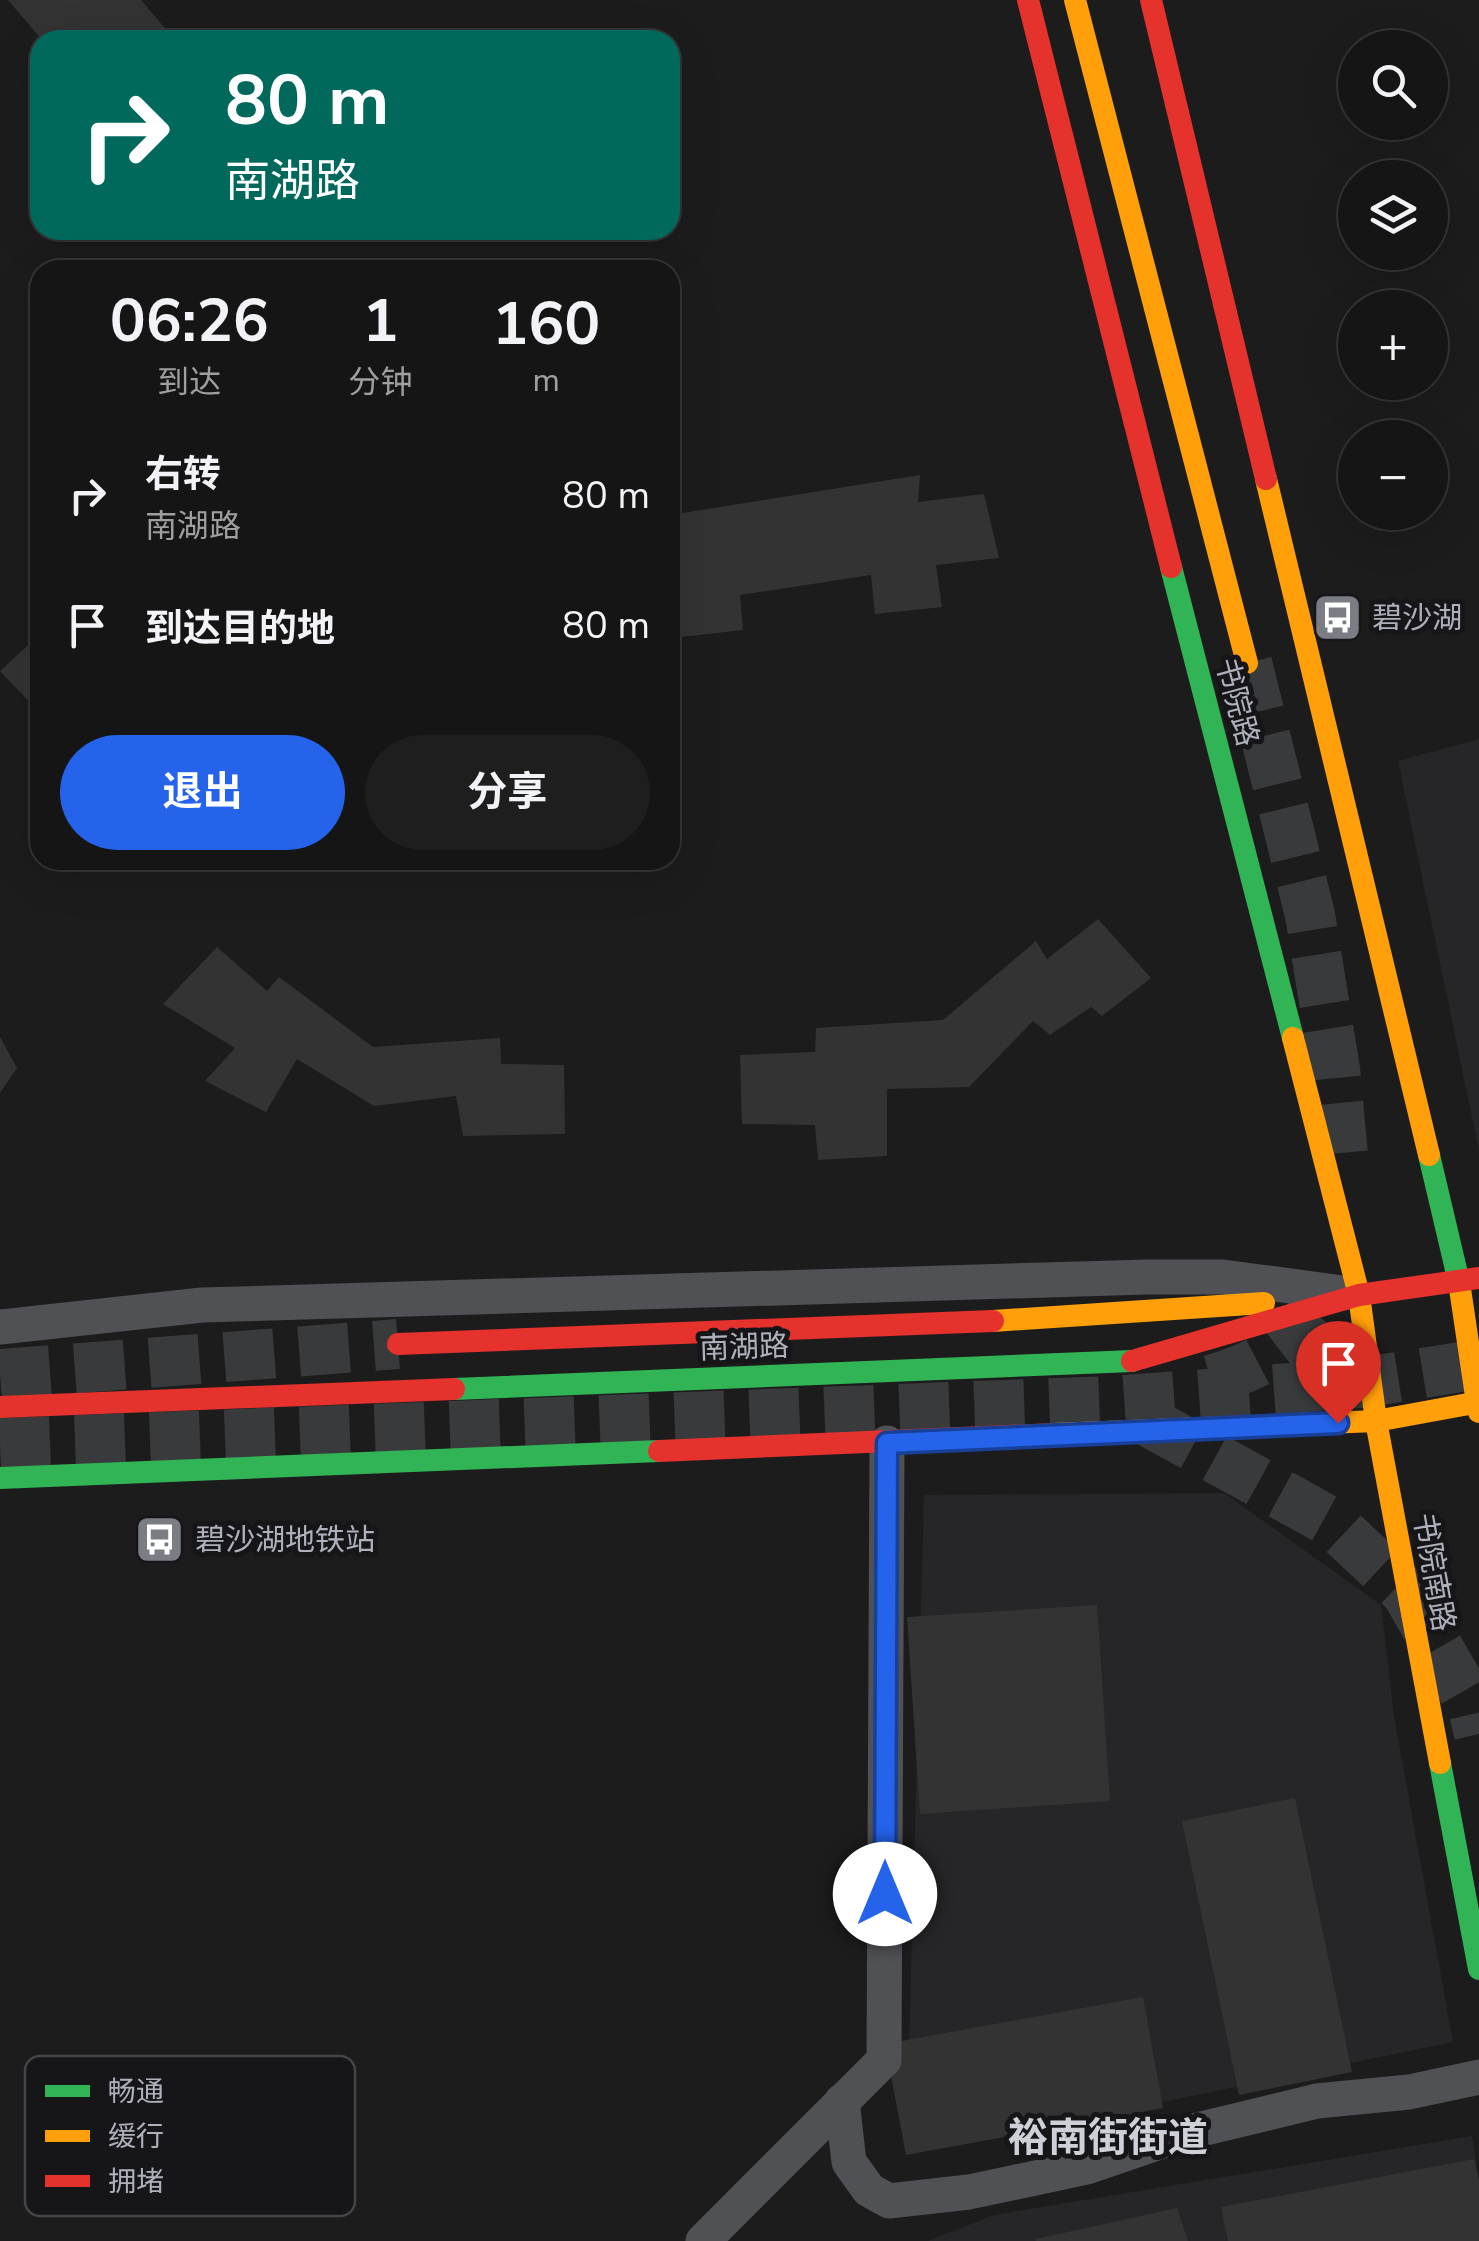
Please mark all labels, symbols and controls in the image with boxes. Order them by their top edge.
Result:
map controls [1338,30,1448,530]
button: search [1338,30,1448,140]
text: 80 m [225,53,389,149]
icon: right [60,70,190,200]
text: 南湖路 [225,151,360,212]
button: layers [1338,160,1448,270]
text: 06:26 [110,280,269,362]
text: 1 [362,280,398,362]
text: 160 [492,283,600,365]
button: + [1338,290,1448,400]
text: m [533,359,560,402]
text: 到达 [157,361,221,404]
text: 分钟 [348,361,412,404]
button: − [1338,420,1448,530]
text: 右转 [145,449,221,500]
icon: right [60,468,115,523]
text: 80 m [562,470,650,521]
text: 南湖路 [145,505,241,548]
bus stop icon: 碧沙湖 [1311,592,1363,644]
icon: arrive [60,598,115,653]
place label: 碧沙湖 [1372,598,1462,639]
text: 80 m [562,600,650,651]
text: 到达目的地 [145,603,335,654]
street label: 书院路 [1205,653,1268,751]
button: 退出 [60,735,345,850]
button: 分享 [365,735,650,850]
pin [1296,1321,1381,1424]
street label: 南湖路 [698,1325,790,1370]
icon: arrive [1311,1336,1366,1391]
street label: 书院南路 [1403,1509,1464,1635]
bus stop icon: 碧沙湖地铁站 [134,1514,186,1566]
place label: 碧沙湖地铁站 [195,1520,375,1561]
position arrow [833,1842,937,1946]
legend [25,2056,355,2216]
text: 畅通 [108,2073,164,2111]
district label: 裕南街街道 [1008,2111,1208,2165]
text: 缓行 [108,2118,164,2156]
text: 拥堵 [108,2163,164,2201]

